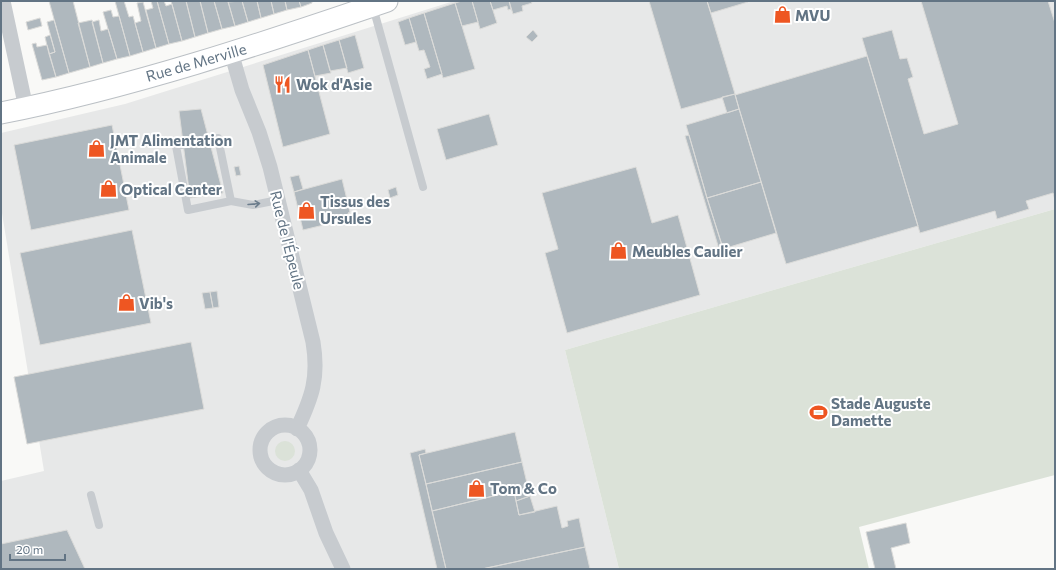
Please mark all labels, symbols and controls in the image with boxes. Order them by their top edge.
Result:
shop icon: MVU [772,5,792,25]
place label: MVU [795,6,830,24]
street label: Rue de Merville [144,39,248,85]
restaurant icon: Wok d'Asie [273,74,293,94]
place label: Wok d'Asie [296,75,372,93]
place label: JMT Alimentation Animale [110,131,232,166]
shop icon: JMT Alimentation Animale [87,139,107,159]
shop icon: Optical Center [98,179,118,199]
place label: Optical Center [121,180,222,198]
street label: Rue de l'Épeule [267,188,310,291]
place label: Tissus des Ursules [320,192,390,227]
shop icon: Tissus des Ursules [297,200,317,220]
one-way arrow [247,201,260,208]
shop icon: Meubles Caulier [609,241,629,261]
place label: Meubles Caulier [632,242,743,260]
shop icon: Vib's [116,293,136,313]
place label: Vib's [139,294,173,312]
place label: Stade Auguste Damette [831,394,931,429]
sports icon: Stade Auguste Damette [808,402,828,422]
shop icon: Tom & Co [467,478,487,498]
place label: Tom & Co [490,479,557,497]
scale bar [10,536,65,562]
text: 20 m [16,542,43,556]

